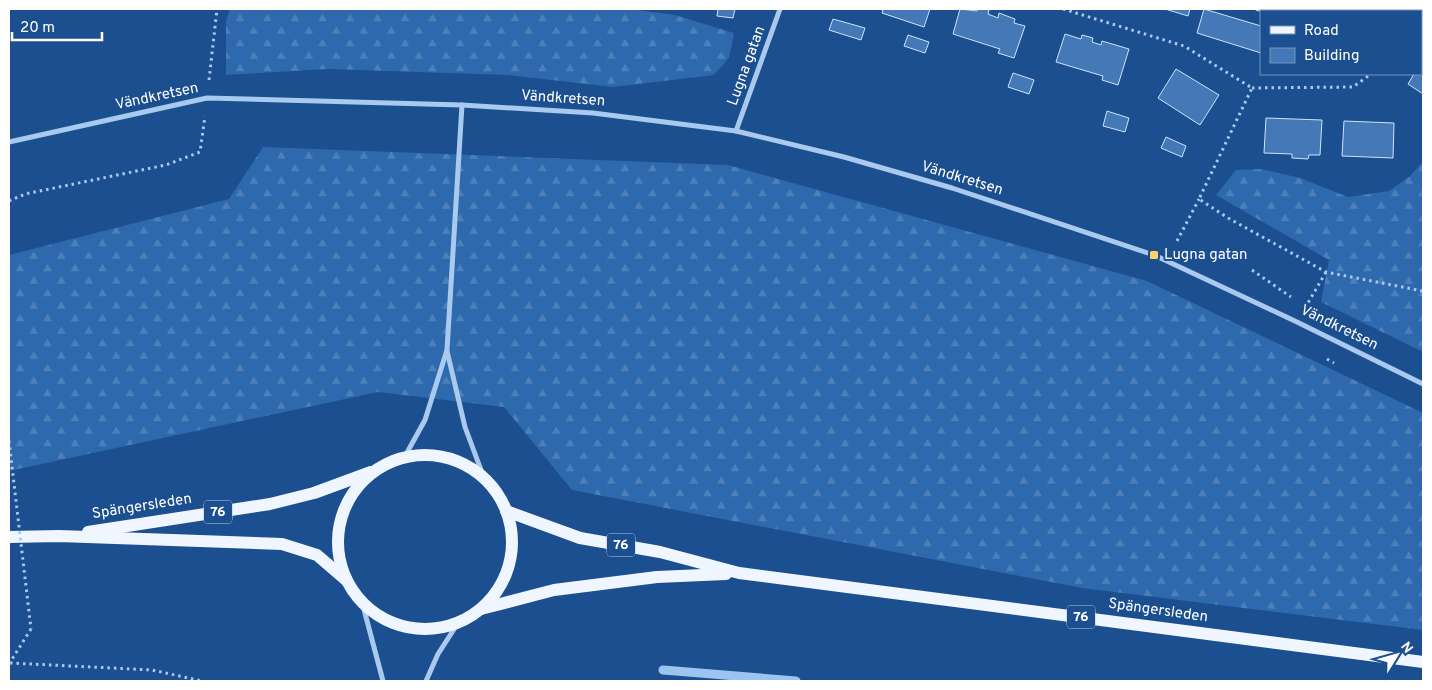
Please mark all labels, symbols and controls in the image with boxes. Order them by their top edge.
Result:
scale bar [12,10,102,42]
legend [1260,10,1422,75]
text: 20 m [20,19,55,38]
text: Road [1304,22,1339,41]
street label: Lugna gatan [724,24,770,108]
text: Building [1304,47,1359,66]
street label: Vändkretsen [114,79,200,115]
street label: Vändkretsen [520,87,606,111]
street label: Vändkretsen [919,158,1005,200]
place label: Lugna gatan [1164,246,1248,265]
marker: Lugna gatan [1148,249,1160,261]
street label: Vändkretsen [1297,301,1381,355]
street label: Spängersleden [91,490,193,524]
road number: 76 [204,501,232,524]
road number: 76 [607,534,635,556]
street label: Spängersleden [1107,595,1209,627]
road number: 76 [1067,606,1095,628]
north arrow [1372,630,1422,680]
text: N [1396,639,1416,657]

